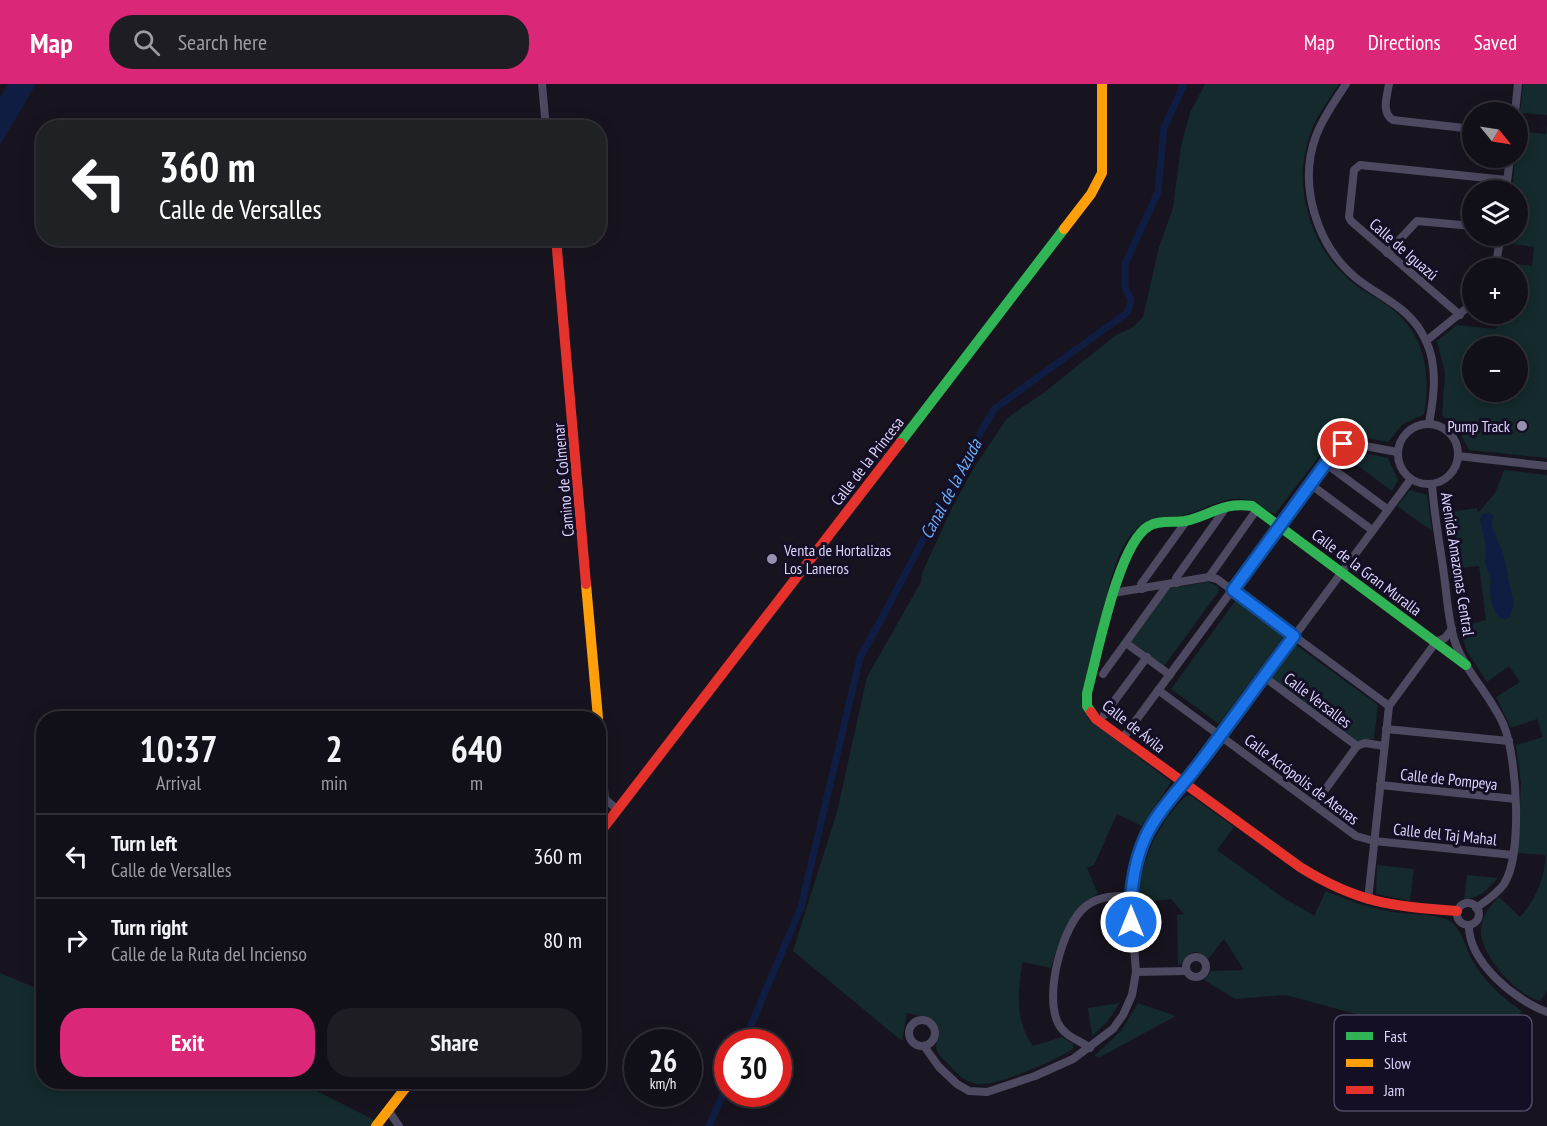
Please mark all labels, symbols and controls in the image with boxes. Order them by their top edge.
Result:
search box [109,15,529,69]
text: Map [30,24,73,61]
icon: search [130,26,163,59]
text: Search here [178,28,267,56]
text: Map [1304,29,1335,56]
text: Directions [1368,29,1441,56]
text: Saved [1474,29,1517,56]
north arrow [1462,102,1528,168]
map controls [1462,102,1528,402]
text: 360 m [159,139,256,194]
icon: left [60,144,138,222]
button: layers [1462,180,1528,246]
text: Calle de Versalles [159,192,322,226]
street label: Calle de Iguazú [1366,214,1443,284]
button: + [1462,258,1528,324]
button: − [1462,336,1528,402]
street label: Calle de la Princesa [826,413,908,509]
place label: Pump Track [1447,416,1511,436]
pin [1317,418,1368,469]
marker: Pump Track [1515,419,1529,433]
street label: Camino de Colmenar [548,422,578,538]
icon: arrive [1326,427,1359,460]
water label: Canal de la Azuda [915,434,987,543]
street label: Avenida Amazonas Central [1437,491,1479,638]
street label: Calle de la Gran Muralla [1308,524,1426,620]
place label: Venta de Hortalizas Los Laneros [783,540,891,578]
marker: Venta de Hortalizas Los Laneros [765,552,779,566]
street label: Calle Versalles [1280,668,1356,732]
street label: Calle de Ávila [1099,695,1169,757]
text: 10:37 [140,725,217,772]
text: 2 [325,725,343,772]
text: 640 [451,725,502,772]
street label: Calle Acrópolis de Atenas [1241,729,1363,829]
street label: Calle de Pompeya [1399,764,1499,794]
text: Arrival [156,770,201,796]
text: min [321,770,347,796]
text: m [470,770,483,796]
street label: Calle del Taj Mahal [1392,819,1498,849]
text: Turn left [111,829,177,857]
icon: left [60,840,93,873]
text: 360 m [533,842,582,870]
text: Calle de Versalles [111,857,232,883]
position arrow [1099,890,1163,954]
text: Turn right [111,913,188,941]
icon: right [60,924,93,957]
text: 80 m [543,926,582,954]
text: Calle de la Ruta del Incienso [111,941,307,967]
button: Exit [60,1008,315,1077]
button: Share [327,1008,582,1077]
legend [1334,1015,1532,1111]
text: Fast [1384,1026,1407,1046]
speed limit sign: 30 [714,1029,792,1107]
text: 26 [649,1041,677,1080]
text: Slow [1384,1053,1411,1073]
text: km/h [650,1074,676,1093]
text: Jam [1383,1080,1405,1100]

